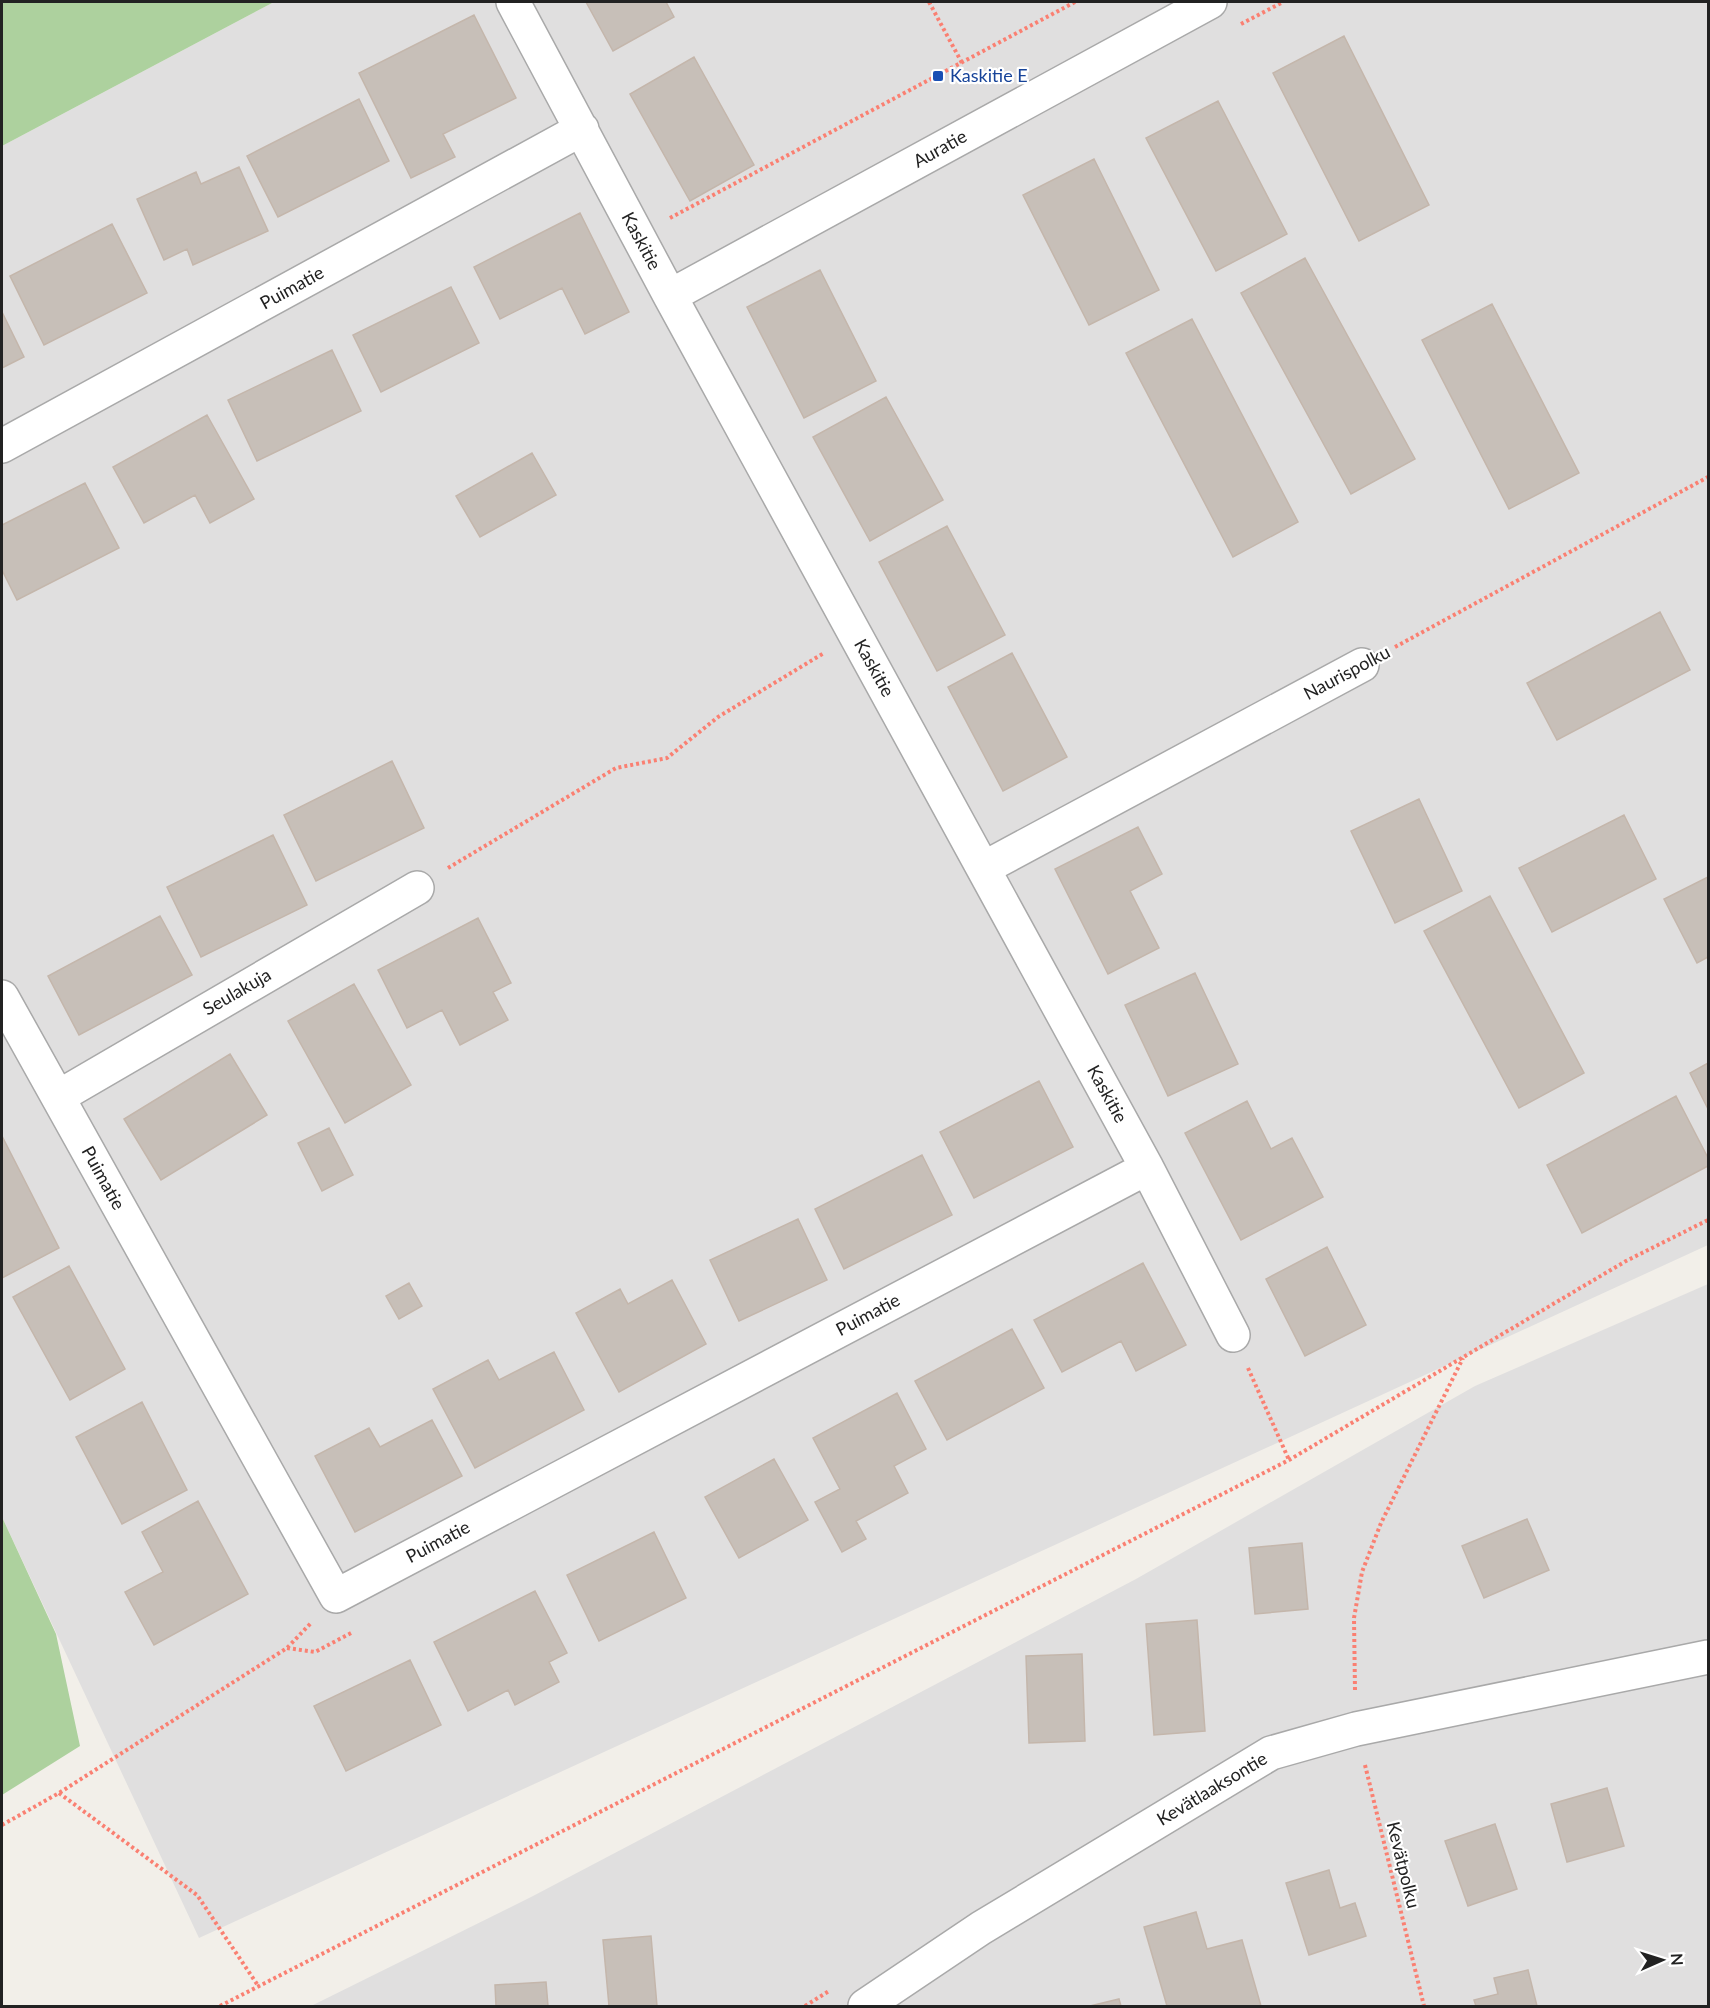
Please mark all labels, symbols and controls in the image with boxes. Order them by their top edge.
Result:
place label: Kaskitie E [950,64,1028,86]
marker: Kaskitie E [931,69,945,83]
street label: Auratie [909,124,970,172]
street label: Kaskitie [617,208,666,273]
street label: Puimatie [256,261,327,314]
street label: Kaskitie [850,635,900,700]
street label: Naurispolku [1299,640,1394,704]
street label: Seulakuja [199,963,274,1019]
street label: Kaskitie [1083,1061,1133,1126]
street label: Puimatie [77,1142,130,1213]
street label: Puimatie [832,1288,903,1340]
street label: Puimatie [402,1515,473,1567]
street label: Kevätlaaksontie [1152,1747,1271,1830]
street label: Kevätpolku [1383,1819,1425,1910]
north arrow [1632,1930,1692,1990]
text: N [1668,1953,1687,1966]

